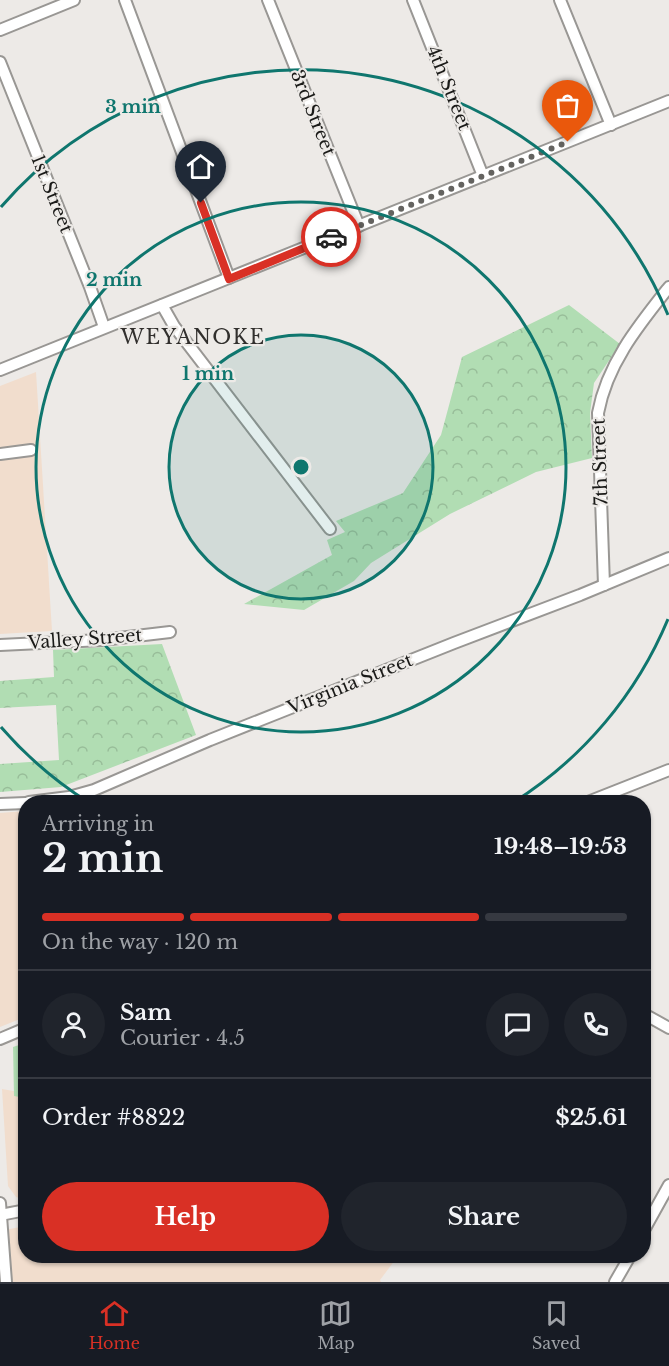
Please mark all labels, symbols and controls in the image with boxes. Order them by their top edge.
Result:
street label: 4th Street [422,43,476,134]
street label: 3rd Street [286,67,340,159]
pin [542,80,593,142]
icon: bag [551,89,584,122]
text: 3 min [105,96,161,118]
pin [175,141,226,203]
icon: home [184,150,217,183]
street label: 1st Street [26,152,78,236]
courier [301,207,361,267]
icon: car [315,221,348,254]
text: 2 min [86,269,142,291]
district label: WEYANOKE [119,325,266,349]
text: 1 min [182,363,234,385]
street label: 7th Street [587,418,613,506]
centre of rings [291,457,311,477]
street label: Valley Street [26,624,143,654]
street label: Virginia Street [283,649,416,720]
text: Arriving in [42,812,154,836]
text: 19:48–19:53 [494,833,627,860]
text: 2 min [42,834,163,883]
text: On the way · 120 m [42,930,238,954]
button: person [42,993,105,1056]
button: chat [486,993,549,1056]
button: phone [564,993,627,1056]
text: Sam [120,999,172,1026]
text: Courier · 4.5 [120,1026,245,1050]
text: Order #8822 [42,1104,185,1131]
text: $25.61 [556,1104,627,1131]
button: Help [42,1182,329,1251]
button: Share [341,1182,627,1251]
tab: Home [89,1297,140,1353]
tab: Map [317,1297,355,1353]
tab: Saved [532,1297,580,1353]

